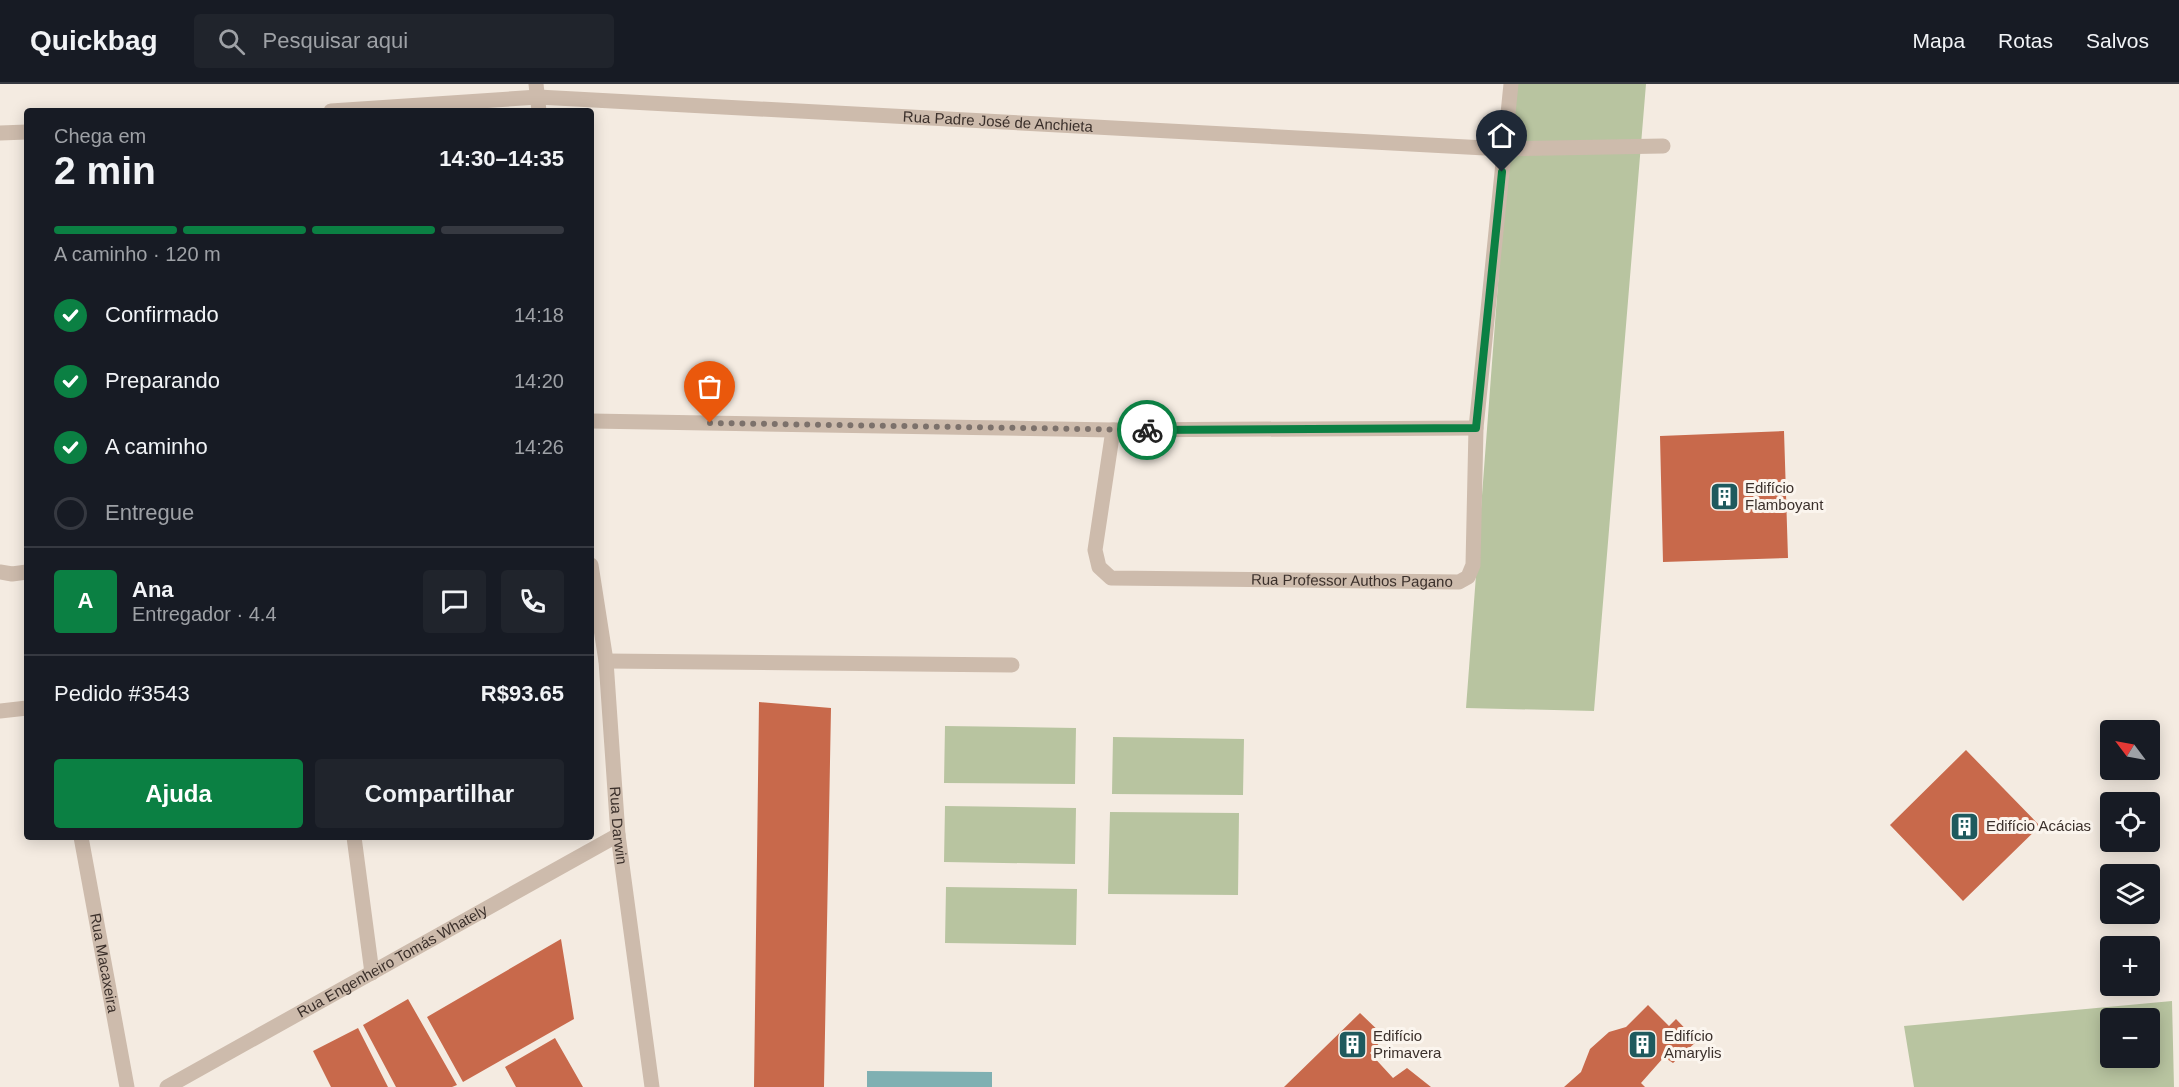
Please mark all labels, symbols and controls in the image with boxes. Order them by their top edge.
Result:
search box [194,14,614,68]
text: Quickbag [30,25,158,56]
icon: search [215,25,248,58]
text: Pesquisar aqui [263,28,408,53]
text: Mapa [1913,29,1965,52]
text: Rotas [1998,29,2053,52]
text: Salvos [2086,29,2149,52]
street label: Rua Padre José de Anchieta [902,108,1094,135]
pin [1476,110,1527,172]
icon: home [1485,119,1518,152]
text: Chega em [54,125,146,147]
text: 14:30–14:35 [439,146,564,171]
text: 2 min [54,149,156,192]
text: A caminho · 120 m [54,243,221,265]
icon: check [54,299,87,332]
text: Confirmado [105,302,219,327]
text: 14:18 [514,304,564,326]
pin [684,361,735,423]
icon: check [54,365,87,398]
text: Preparando [105,368,220,393]
text: 14:20 [514,370,564,392]
icon: bag [693,370,726,403]
courier [1117,400,1177,460]
icon: bike [1131,414,1164,447]
icon: check [54,431,87,464]
text: A caminho [105,434,208,459]
text: 14:26 [514,436,564,458]
place label: Edifício Flamboyant [1745,479,1824,513]
building icon: Edifício Flamboyant [1708,481,1740,513]
text: Entregue [105,500,194,525]
button: chat [423,570,486,633]
button: phone [501,570,564,633]
street label: Rua Professor Authos Pagano [1251,571,1453,590]
text: Ana [132,577,174,602]
text: A [78,588,93,613]
text: Entregador · 4.4 [132,603,277,625]
text: Pedido #3543 [54,681,190,706]
text: R$93.65 [481,681,564,706]
north arrow [2100,720,2160,780]
map controls [2100,720,2160,1068]
button: Ajuda [54,759,303,828]
button: Compartilhar [315,759,564,828]
street label: Rua Darwin [607,786,631,865]
button: locate [2100,792,2160,852]
building icon: Edifício Acácias [1949,810,1981,842]
place label: Edifício Acácias [1986,817,2091,834]
button: layers [2100,864,2160,924]
street label: Rua Engenheiro Tomás Whately [294,901,490,1021]
street label: Rua Macaxeira [87,912,122,1015]
button: + [2100,936,2160,996]
button: − [2100,1008,2160,1068]
place label: Edifício Primavera [1373,1027,1442,1061]
place label: Edifício Amarylis [1664,1027,1722,1061]
building icon: Edifício Primavera [1336,1029,1368,1061]
building icon: Edifício Amarylis [1627,1029,1659,1061]

